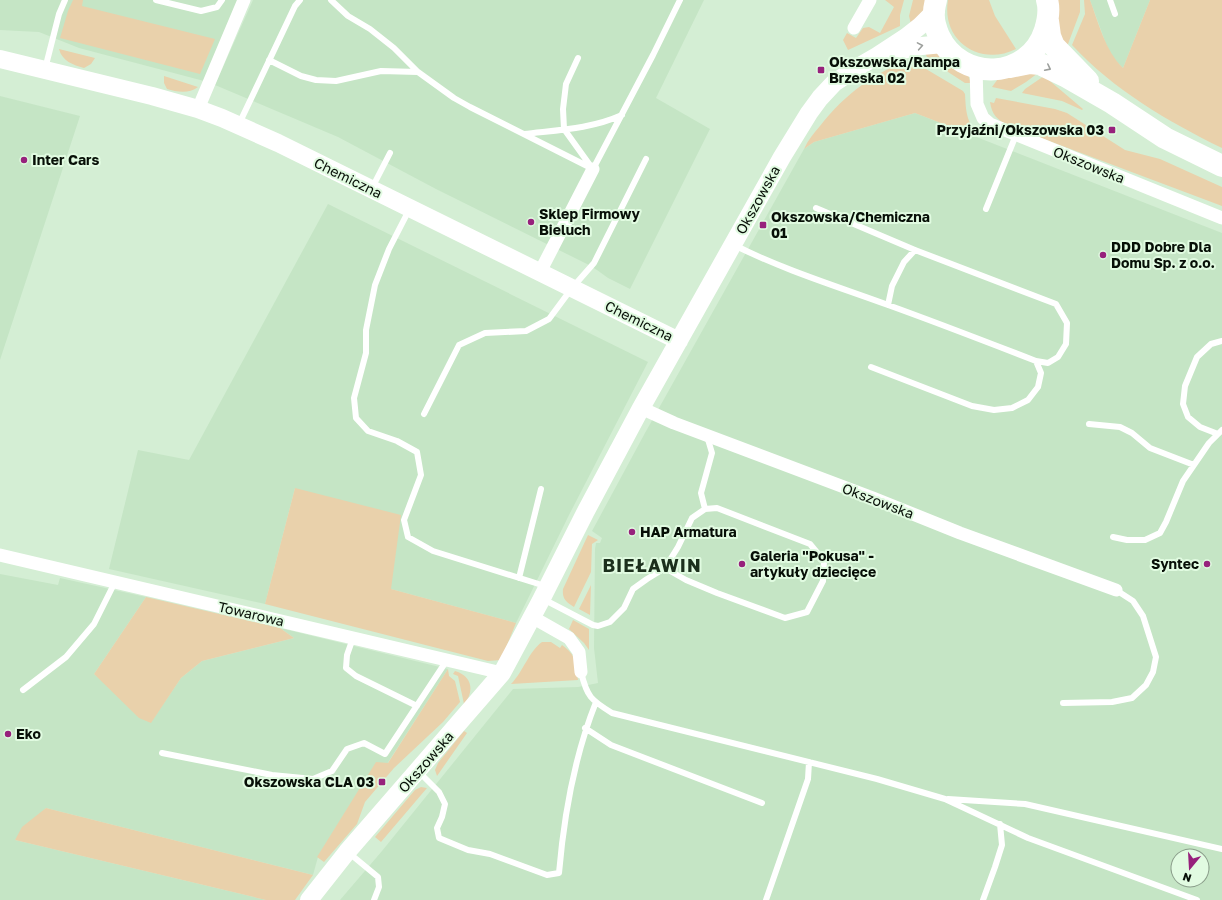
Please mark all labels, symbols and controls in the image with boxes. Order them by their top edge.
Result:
one-way arrow [917,43,923,51]
place label: Okszowska/Rampa Brzeska 02 [829,53,960,86]
one-way arrow [1044,63,1051,71]
marker: Okszowska/Rampa Brzeska 02 [816,65,826,75]
place label: Przyjaźni/Okszowska 03 [937,121,1104,138]
marker: Przyjaźni/Okszowska 03 [1107,125,1117,135]
street label: Okszowska [1051,143,1127,187]
place label: Inter Cars [32,151,100,168]
street label: Chemiczna [311,154,385,201]
marker: Inter Cars [19,155,29,165]
street label: Okszowska [732,163,783,237]
place label: Sklep Firmowy Bieluch [539,205,641,238]
place label: Okszowska/Chemiczna 01 [771,208,930,241]
marker: Sklep Firmowy Bieluch [526,217,536,227]
marker: Okszowska/Chemiczna 01 [758,220,768,230]
place label: DDD Dobre Dla Domu Sp. z o.o. [1111,238,1215,271]
marker: DDD Dobre Dla Domu Sp. z o.o. [1098,250,1108,260]
street label: Chemiczna [602,297,676,344]
street label: Okszowska [840,479,916,522]
place label: HAP Armatura [640,523,737,540]
marker: HAP Armatura [627,527,637,537]
place label: Galeria "Pokusa" - artykuły dziecięce [750,547,876,580]
district label: BIEŁAWIN [602,554,702,576]
place label: Syntec [1151,555,1199,572]
marker: Galeria "Pokusa" - artykuły dziecięce [737,559,747,569]
marker: Syntec [1202,559,1212,569]
street label: Towarowa [216,598,286,629]
place label: Eko [16,725,41,742]
street label: Okszowska [394,728,457,796]
marker: Eko [3,729,13,739]
place label: Okszowska CLA 03 [244,773,374,790]
marker: Okszowska CLA 03 [377,777,387,787]
north arrow [1170,848,1210,888]
text: N [1181,871,1193,885]

